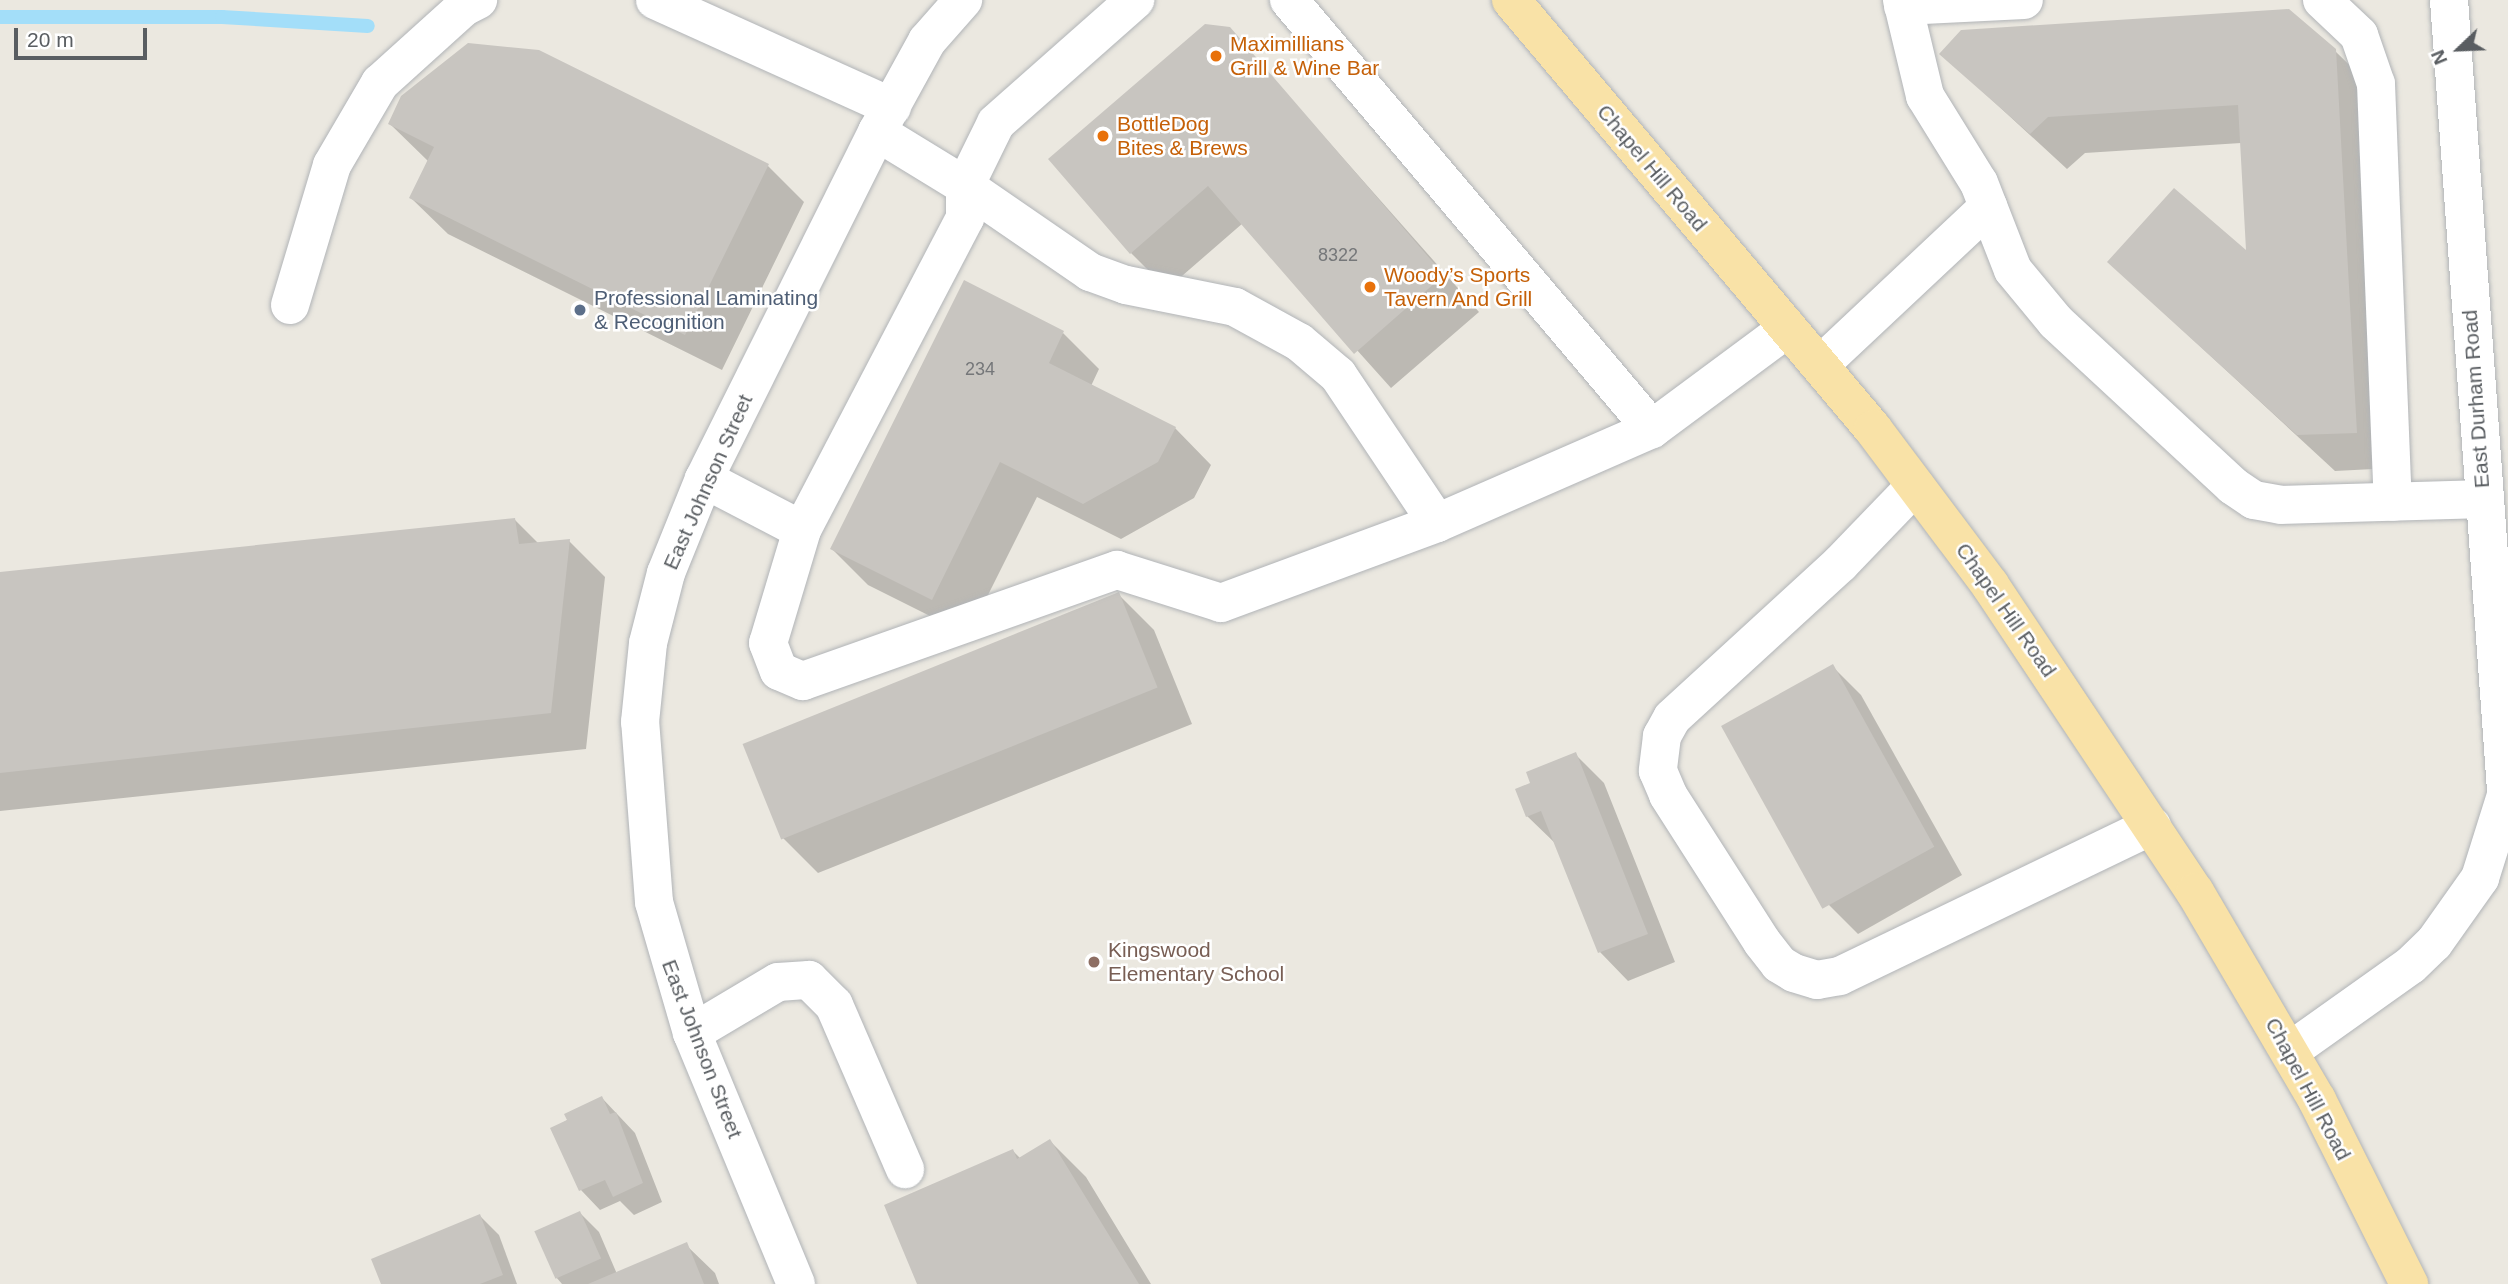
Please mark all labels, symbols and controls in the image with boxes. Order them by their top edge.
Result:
scale bar [18,14,150,58]
north arrow [2424,14,2494,84]
text: 20 m [27,28,74,51]
place label: Maximillians Grill & Wine Bar [1230,31,1379,81]
text: N [2427,47,2452,68]
marker: Maximillians Grill & Wine Bar [1208,48,1224,64]
street label: Chapel Hill Road [1592,100,1712,236]
place label: BottleDog Bites & Brews [1117,111,1248,161]
marker: BottleDog Bites & Brews [1095,128,1111,144]
house number: 8322 [1318,244,1358,266]
place label: Woody’s Sports Tavern And Grill [1384,262,1533,312]
marker: Woody’s Sports Tavern And Grill [1362,279,1378,295]
place label: Professional Laminating & Recognition [594,285,818,335]
marker: Professional Laminating & Recognition [572,302,588,318]
street label: East Durham Road [2457,309,2495,489]
house number: 234 [965,358,995,380]
street label: East Johnson Street [658,390,758,574]
street label: Chapel Hill Road [1950,538,2062,682]
place label: Kingswood Elementary School [1108,937,1284,987]
marker: Kingswood Elementary School [1086,954,1102,970]
street label: East Johnson Street [656,956,748,1142]
street label: Chapel Hill Road [2260,1014,2356,1164]

